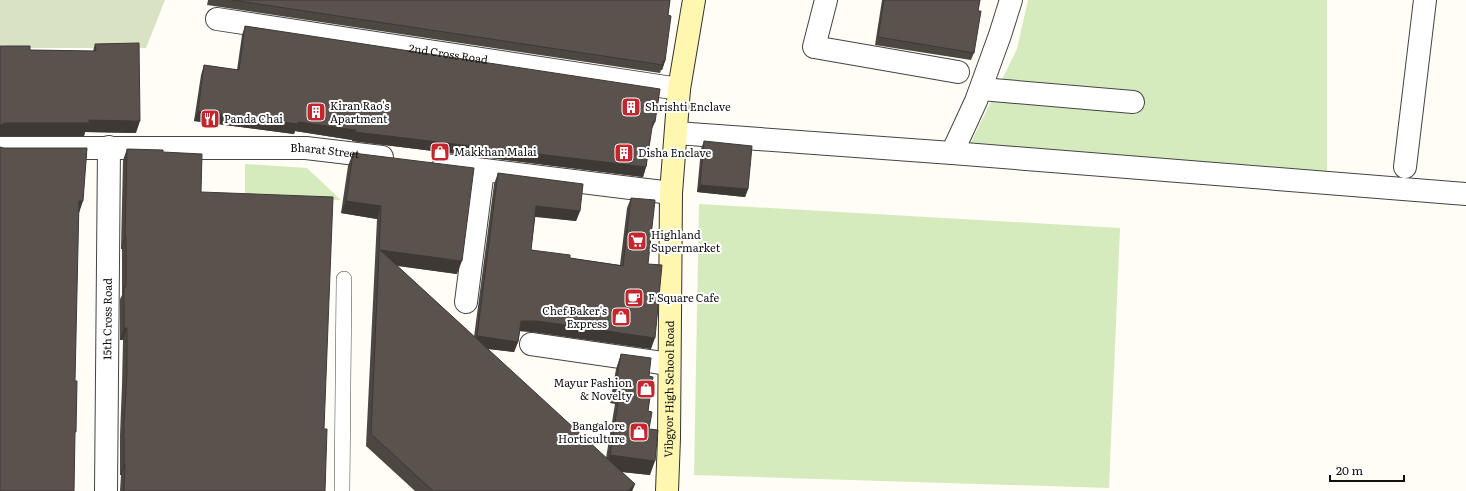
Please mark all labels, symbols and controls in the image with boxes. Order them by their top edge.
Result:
street label: 2nd Cross Road [408,39,489,67]
building icon: Shrishti Enclave [620,96,642,118]
place label: Kiran Rao's Apartment [330,97,390,126]
place label: Shrishti Enclave [645,98,731,114]
building icon: Kiran Rao's Apartment [305,101,327,123]
restaurant icon: Panda Chai [199,108,221,130]
place label: Panda Chai [224,110,283,126]
street label: Bharat Street [290,139,361,161]
shop icon: Makkhan Malai [429,141,451,163]
building icon: Disha Enclave [613,142,635,164]
place label: Makkhan Malai [454,143,537,159]
place label: Disha Enclave [638,144,712,160]
place label: Highland Supermarket [651,226,721,255]
supermarket icon: Highland Supermarket [626,230,648,252]
street label: 15th Cross Road [98,278,115,360]
cafe icon: F Square Cafe [623,287,645,309]
place label: F Square Cafe [648,289,719,305]
place label: Chef Baker's Express [542,302,607,331]
shop icon: Chef Baker's Express [610,306,632,328]
street label: Vibgyor High School Road [659,320,677,458]
place label: Mayur Fashion & Novelty [553,374,633,403]
shop icon: Mayur Fashion & Novelty [635,378,657,400]
place label: Bangalore Horticulture [558,417,625,446]
shop icon: Bangalore Horticulture [628,421,650,443]
scale bar [1330,457,1404,483]
text: 20 m [1336,461,1363,479]

